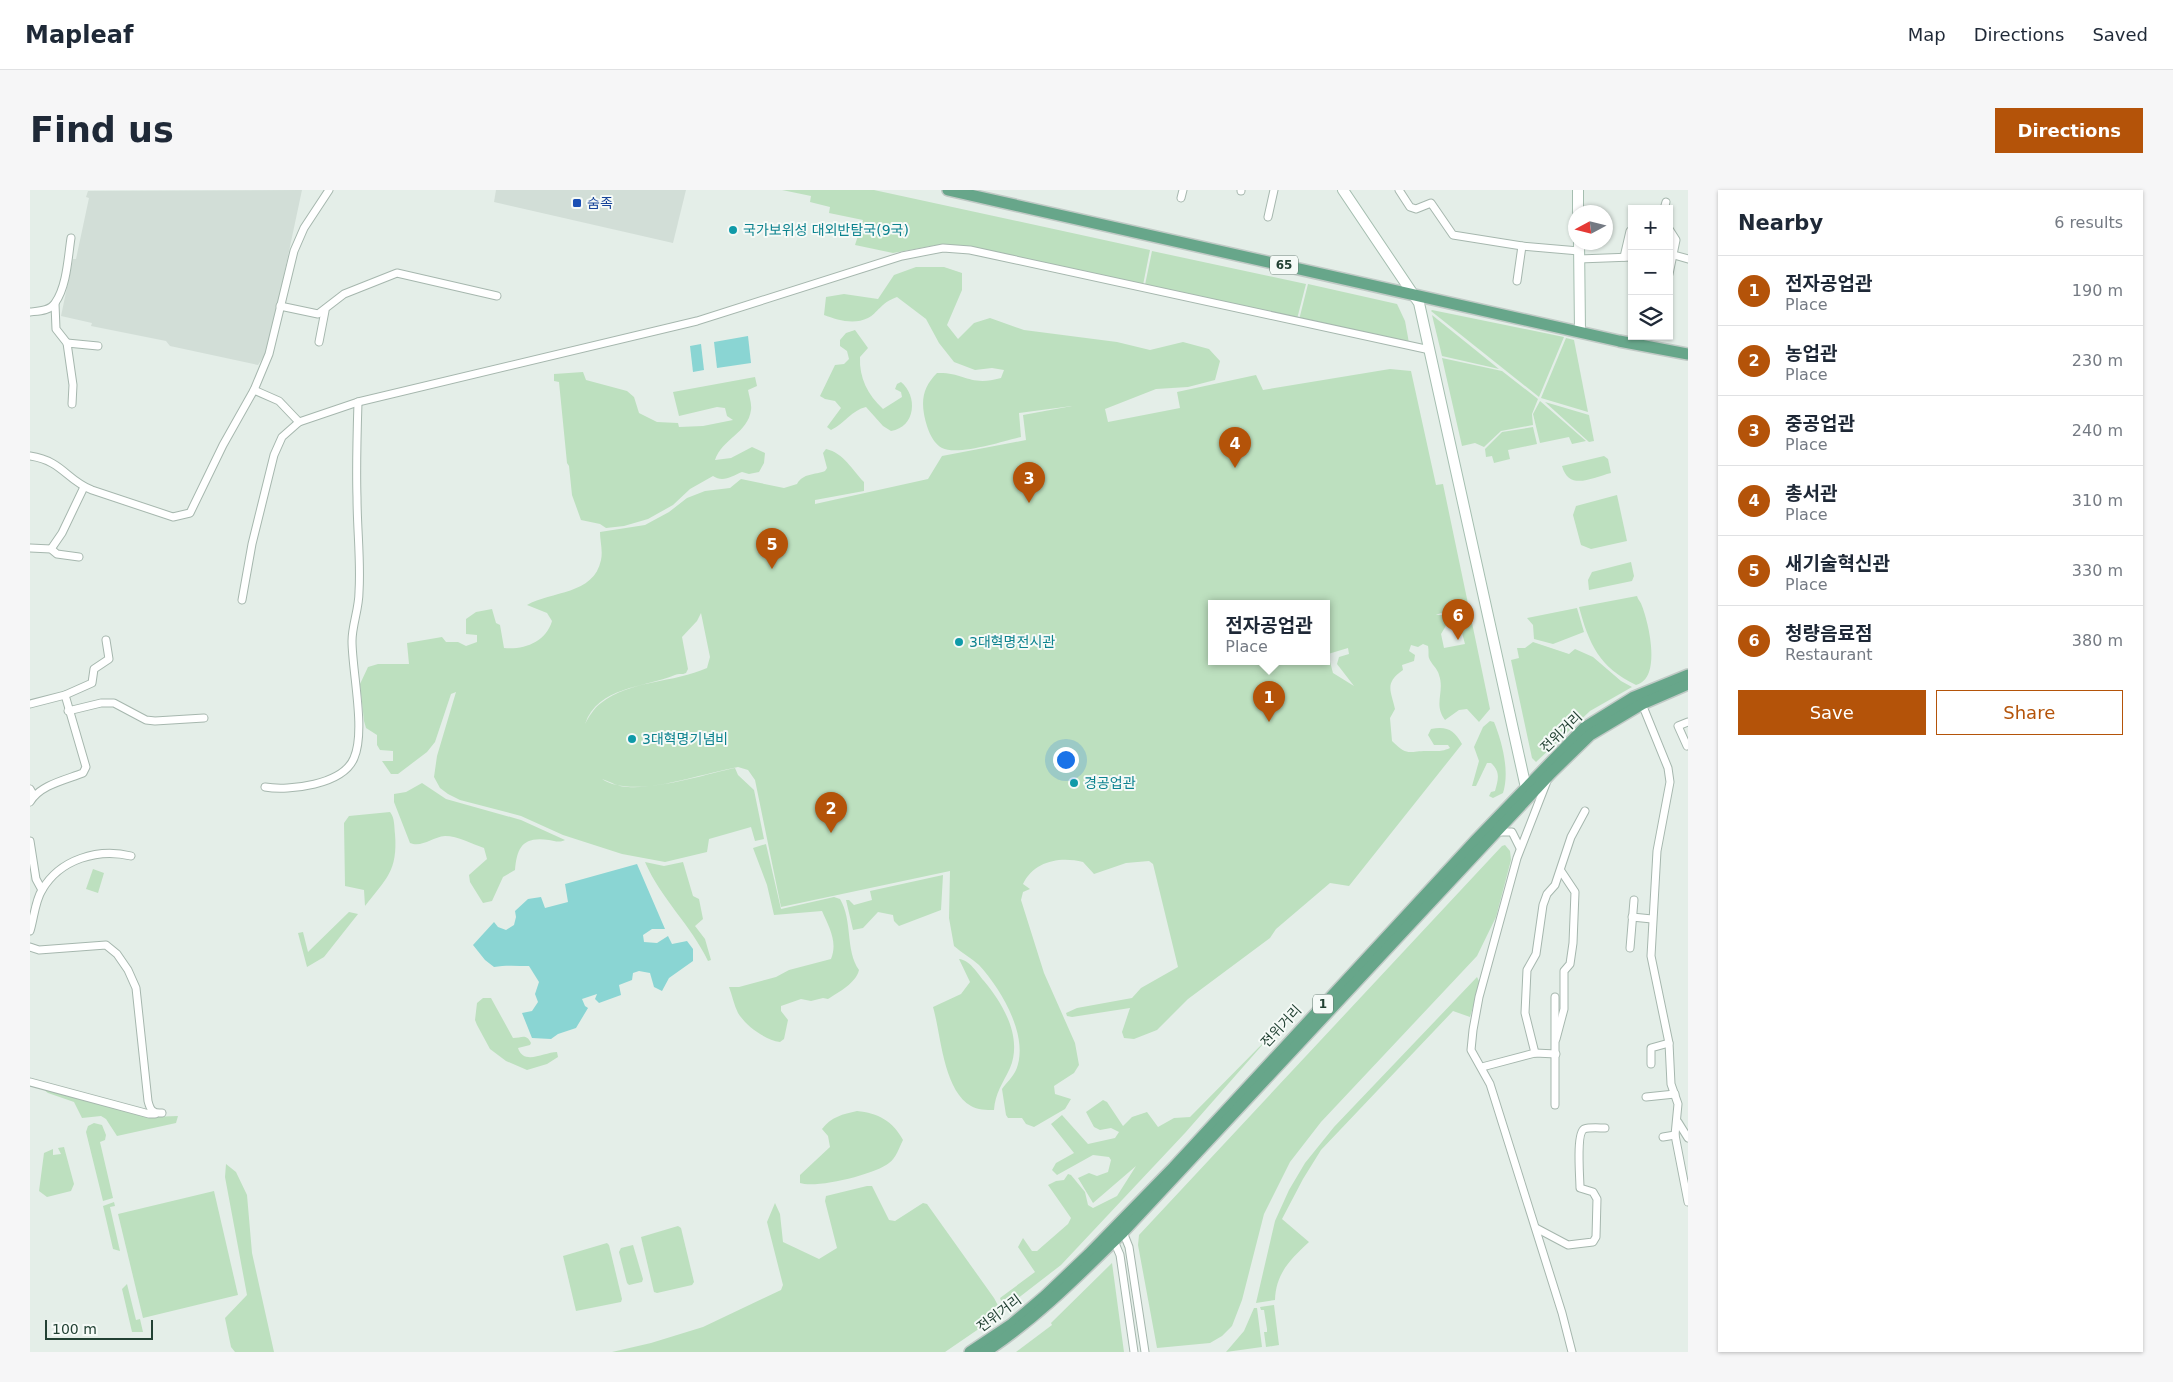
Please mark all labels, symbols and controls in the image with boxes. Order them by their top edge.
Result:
text: Mapleaf [25,21,133,49]
text: Map [1908,24,1946,45]
text: Directions [1974,24,2064,45]
text: Saved [2092,24,2148,45]
button: Directions [1995,108,2143,153]
text: Find us [30,110,174,150]
place label: 숨족 [587,195,613,211]
marker: 숨족 [571,197,583,209]
north arrow [1568,205,1613,250]
map controls [1628,205,1673,340]
button: + [1628,205,1673,250]
text: Nearby [1738,211,1823,235]
text: 6 results [2054,213,2123,232]
place label: 국가보위성 대외반탐국(9국) [743,222,909,238]
marker: 국가보위성 대외반탐국(9국) [727,224,739,236]
button: − [1628,250,1673,295]
road number: 65 [1270,256,1298,274]
text: 전자공업관 [1785,272,1872,294]
text: 1 [1748,281,1760,300]
text: 190 m [2072,281,2123,300]
button: layers [1628,295,1673,340]
text: Place [1785,295,1828,314]
text: 농업관 [1785,342,1837,364]
text: 2 [1748,351,1760,370]
text: 230 m [2072,351,2123,370]
text: Place [1785,365,1828,384]
text: 중공업관 [1785,412,1855,434]
text: 3 [1748,421,1760,440]
text: 240 m [2072,421,2123,440]
pin: 4 [1219,427,1251,468]
text: Place [1785,435,1828,454]
pin: 3 [1013,462,1045,503]
text: 총서관 [1785,482,1837,504]
text: 4 [1748,491,1760,510]
text: 310 m [2072,491,2123,510]
text: Place [1785,505,1828,524]
pin: 5 [756,528,788,569]
text: 새기술혁신관 [1785,552,1890,574]
text: 5 [1748,561,1760,580]
text: 330 m [2072,561,2123,580]
text: Place [1785,575,1828,594]
pin: 6 [1442,599,1474,640]
popup [1208,600,1330,665]
text: 전자공업관 [1225,614,1313,636]
text: 청량음료점 [1785,622,1872,644]
text: 6 [1748,631,1760,650]
text: 380 m [2072,631,2123,650]
place label: 3대혁명전시관 [969,634,1055,650]
marker: 3대혁명전시관 [953,636,965,648]
text: Place [1225,637,1268,656]
text: Restaurant [1785,645,1873,664]
pin: 1 [1253,681,1285,722]
button: Save [1738,690,1926,735]
button: Share [1936,690,2123,735]
street label: 전위거리 [1537,708,1585,756]
place label: 3대혁명기념비 [642,731,728,747]
marker: 3대혁명기념비 [626,733,638,745]
your location [1053,747,1079,773]
place label: 경공업관 [1084,775,1136,791]
marker: 경공업관 [1068,777,1080,789]
pin: 2 [815,792,847,833]
road number: 1 [1313,994,1333,1014]
street label: 전위거리 [1258,1002,1304,1050]
street label: 전위거리 [974,1291,1024,1335]
scale bar [45,1317,152,1340]
text: 100 m [52,1321,97,1337]

